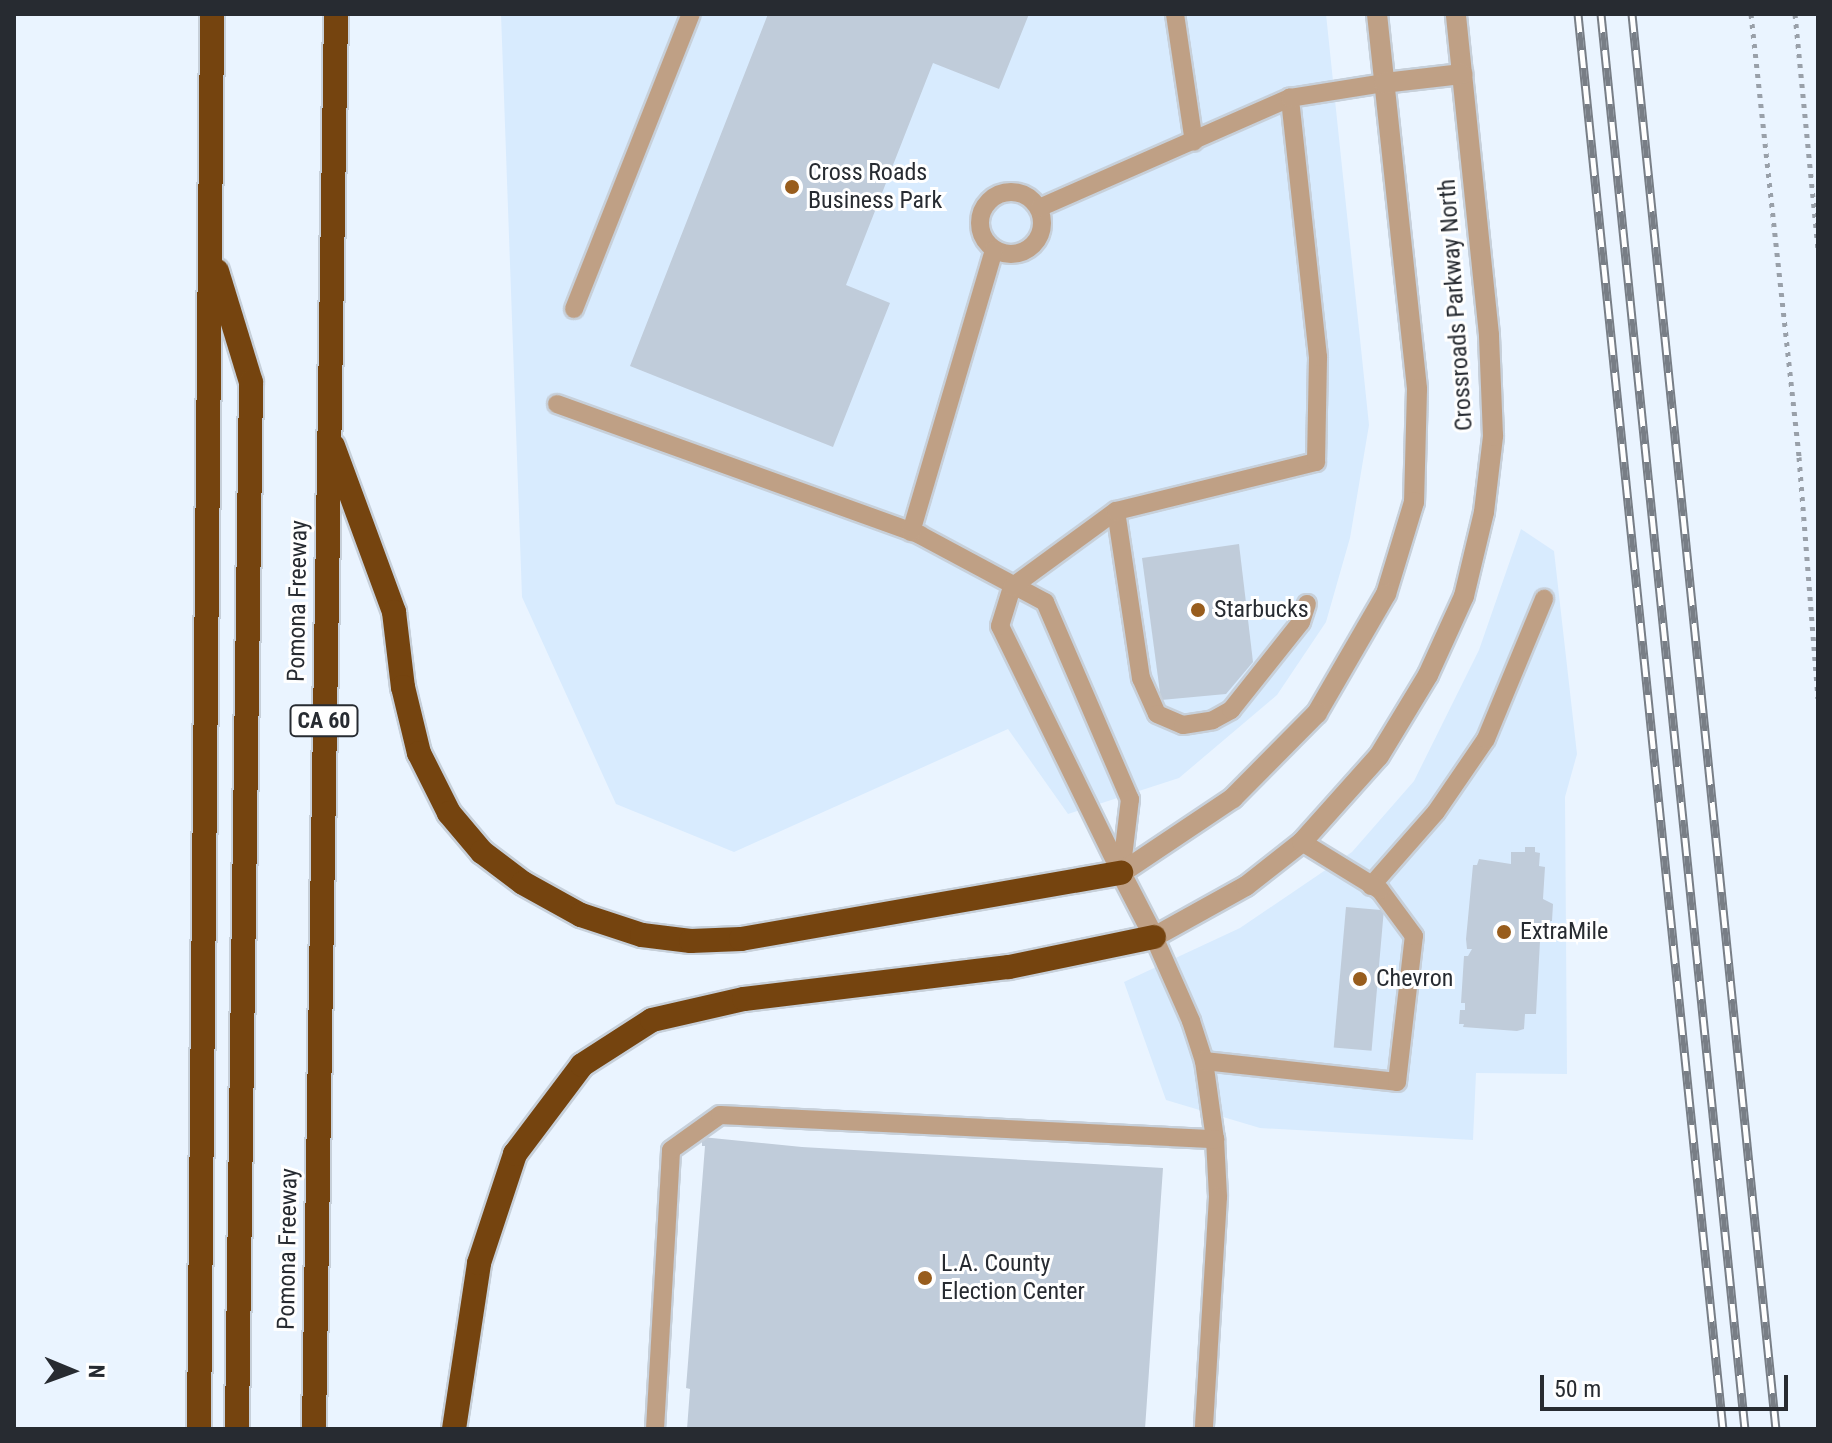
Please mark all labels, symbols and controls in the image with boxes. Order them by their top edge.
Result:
place label: Cross Roads Business Park [808,159,942,215]
marker: Cross Roads Business Park [783,178,801,196]
street label: Crossroads Parkway North [1433,178,1479,432]
street label: Pomona Freeway [282,520,314,682]
place label: Starbucks [1214,596,1309,624]
marker: Starbucks [1189,601,1207,619]
road number: CA 60 [288,703,360,739]
place label: ExtraMile [1520,918,1608,946]
marker: ExtraMile [1495,923,1513,941]
place label: Chevron [1376,965,1453,993]
marker: Chevron [1351,970,1369,988]
street label: Pomona Freeway [272,1168,304,1330]
place label: L.A. County Election Center [941,1250,1085,1306]
marker: L.A. County Election Center [916,1269,934,1287]
north arrow [32,1331,112,1411]
scale bar [1544,1359,1792,1409]
text: N [84,1364,109,1378]
text: 50 m [1554,1375,1601,1403]

